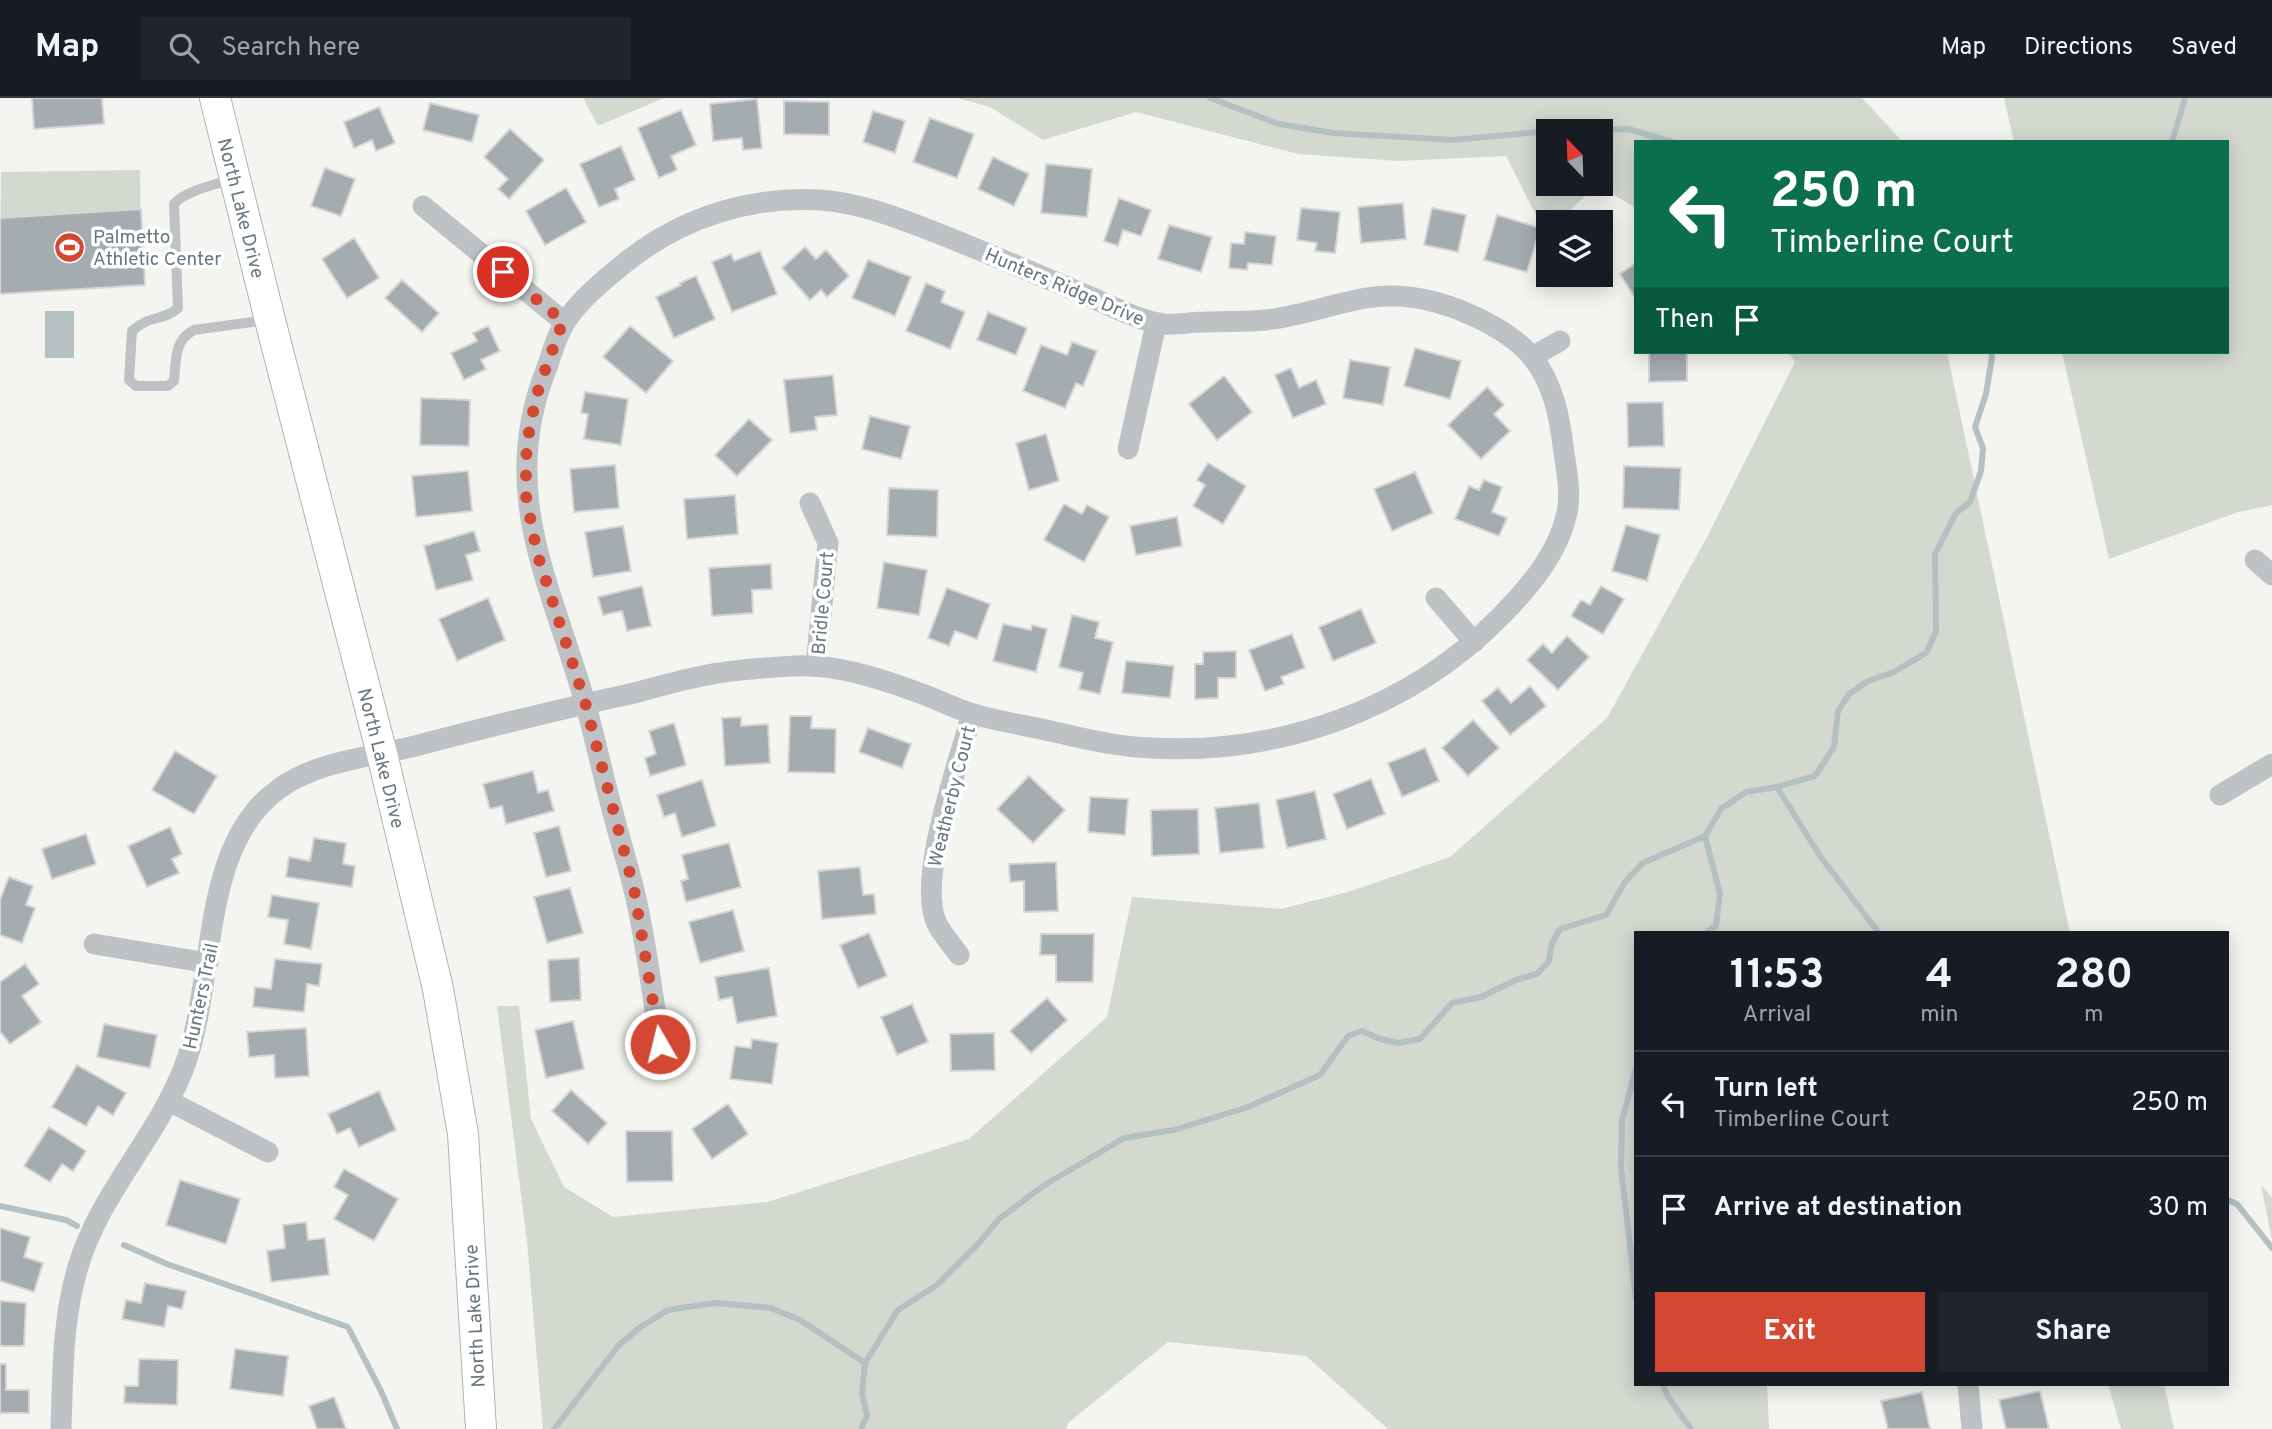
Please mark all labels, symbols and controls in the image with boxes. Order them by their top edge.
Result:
search box [141,17,631,80]
text: Map [35,27,99,69]
icon: search [165,29,203,67]
text: Search here [221,32,360,65]
text: Map [1941,33,1986,63]
text: Directions [2024,33,2133,63]
text: Saved [2171,33,2237,63]
north arrow [1536,119,1614,196]
map controls [1536,119,1613,287]
street label: North Lake Drive [211,136,269,281]
text: 250 m [1770,163,1917,225]
icon: left [1655,168,1746,259]
button: layers [1536,210,1613,287]
text: Timberline Court [1770,224,2014,264]
place label: Palmetto Athletic Center [93,226,222,272]
sports icon: Palmetto Athletic Center [53,230,87,264]
pin [473,242,533,302]
street label: Hunters Ridge Drive [981,243,1148,332]
icon: arrive [484,253,522,291]
icon: arrive [1728,301,1766,339]
text: Then [1655,304,1714,337]
street label: Bridle Court [808,551,840,656]
street label: North Lake Drive [351,686,409,831]
street label: Weatherby Court [924,723,982,870]
street label: Hunters Trail [179,941,225,1052]
text: 11:53 [1730,950,1824,1003]
text: 4 [1926,950,1953,1003]
text: 280 [2054,950,2133,1003]
text: Arrival [1743,1001,1811,1030]
text: min [1920,1001,1958,1030]
text: m [2084,1001,2103,1030]
position arrow [623,1007,697,1081]
text: Turn left [1714,1073,1818,1106]
icon: left [1655,1085,1693,1123]
text: 250 m [2131,1087,2208,1120]
text: Timberline Court [1714,1106,1889,1135]
icon: arrive [1655,1190,1693,1228]
text: Arrive at destination [1714,1192,1962,1225]
text: 30 m [2148,1192,2208,1225]
street label: North Lake Drive [460,1244,492,1388]
button: Exit [1655,1292,1925,1372]
button: Share [1939,1292,2208,1372]

